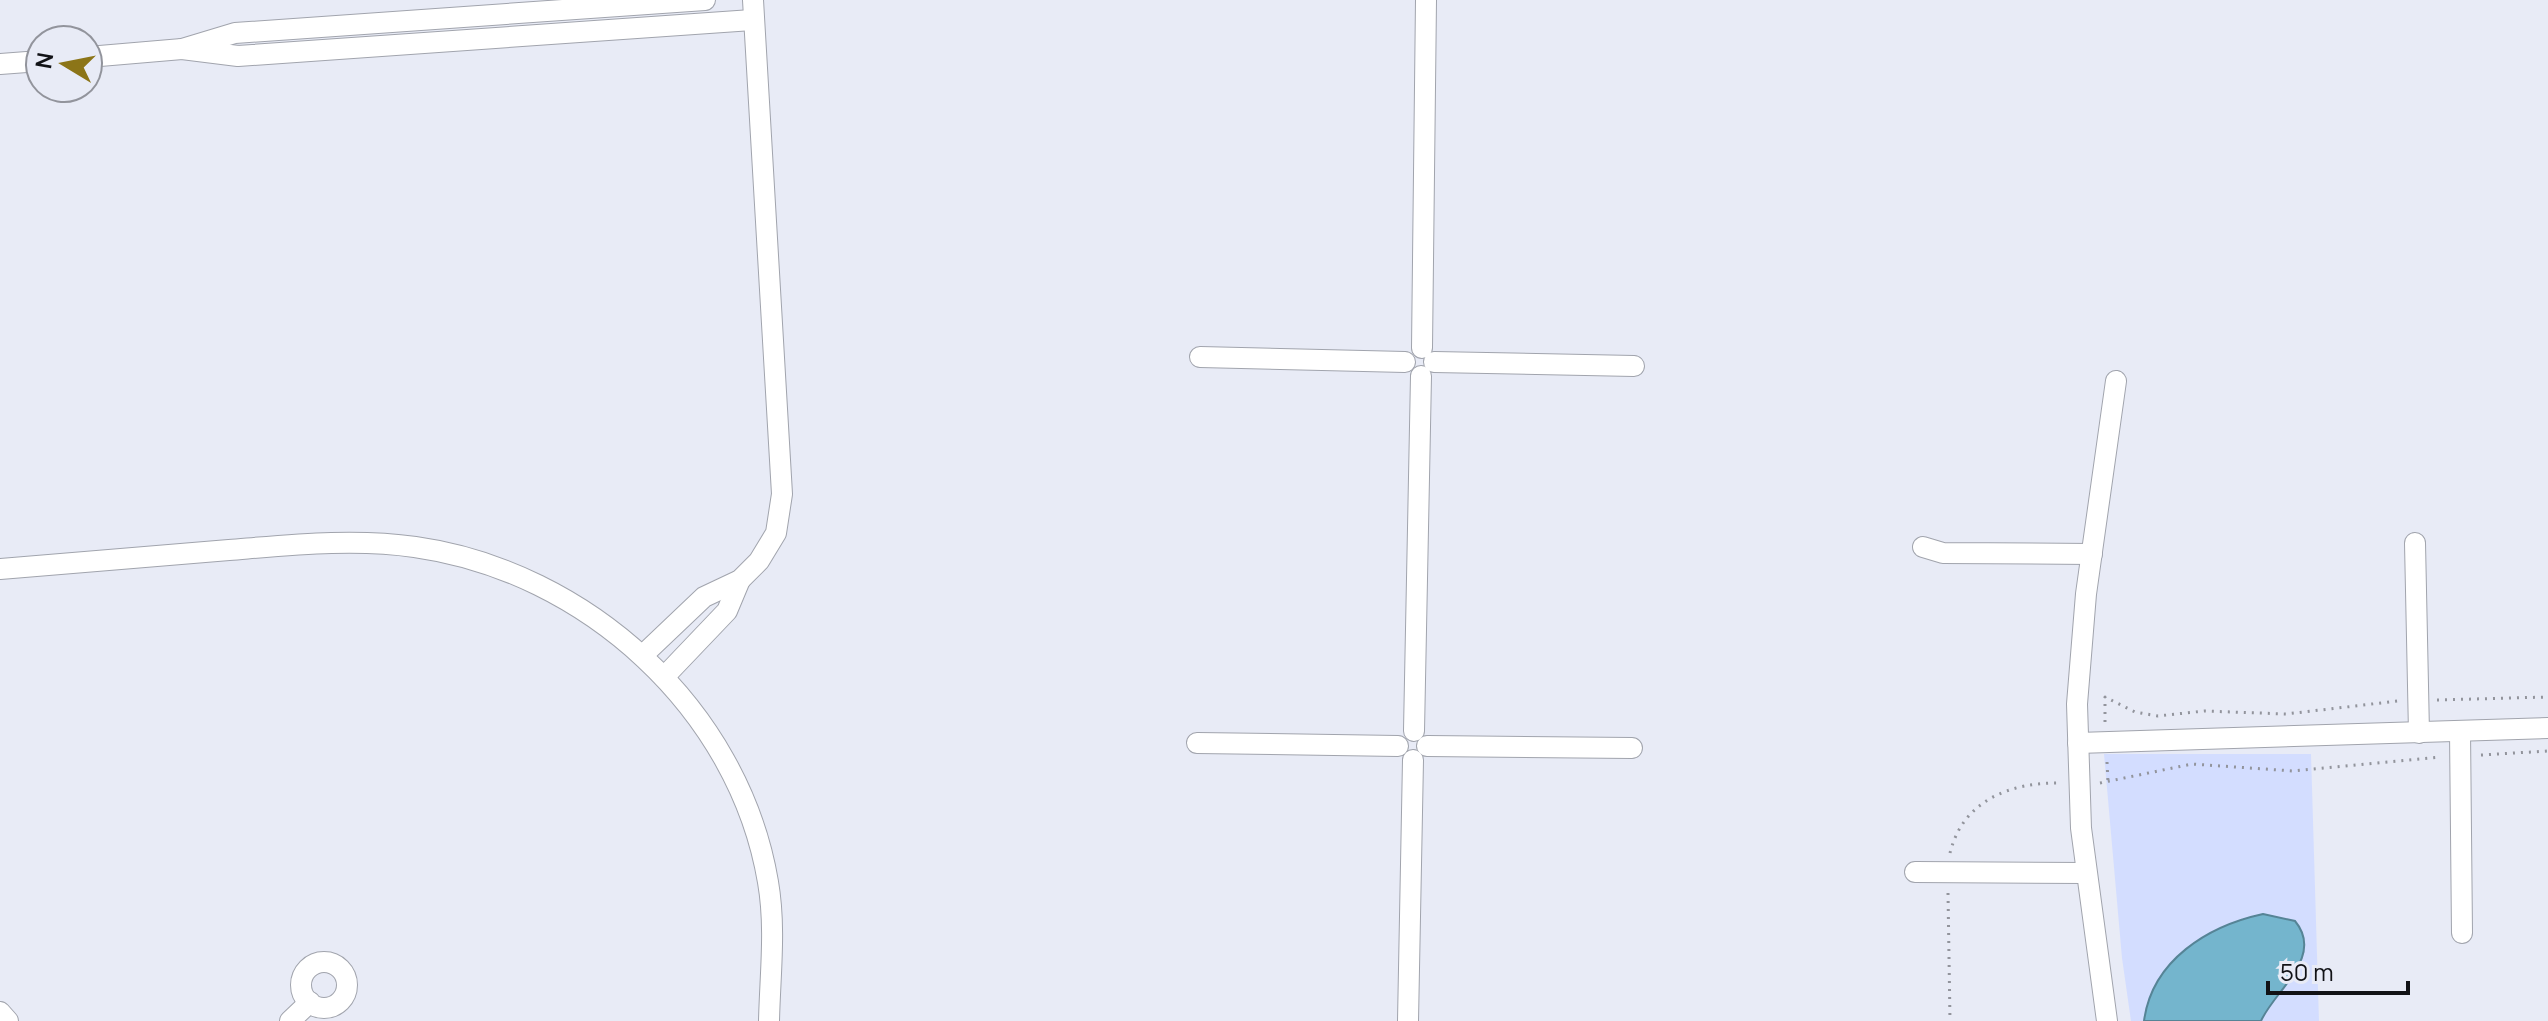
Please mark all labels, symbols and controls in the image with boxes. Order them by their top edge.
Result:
north arrow [24,24,104,104]
text: N [28,50,60,71]
scale bar [2268,945,2408,995]
text: 50 m [2280,955,2334,988]

